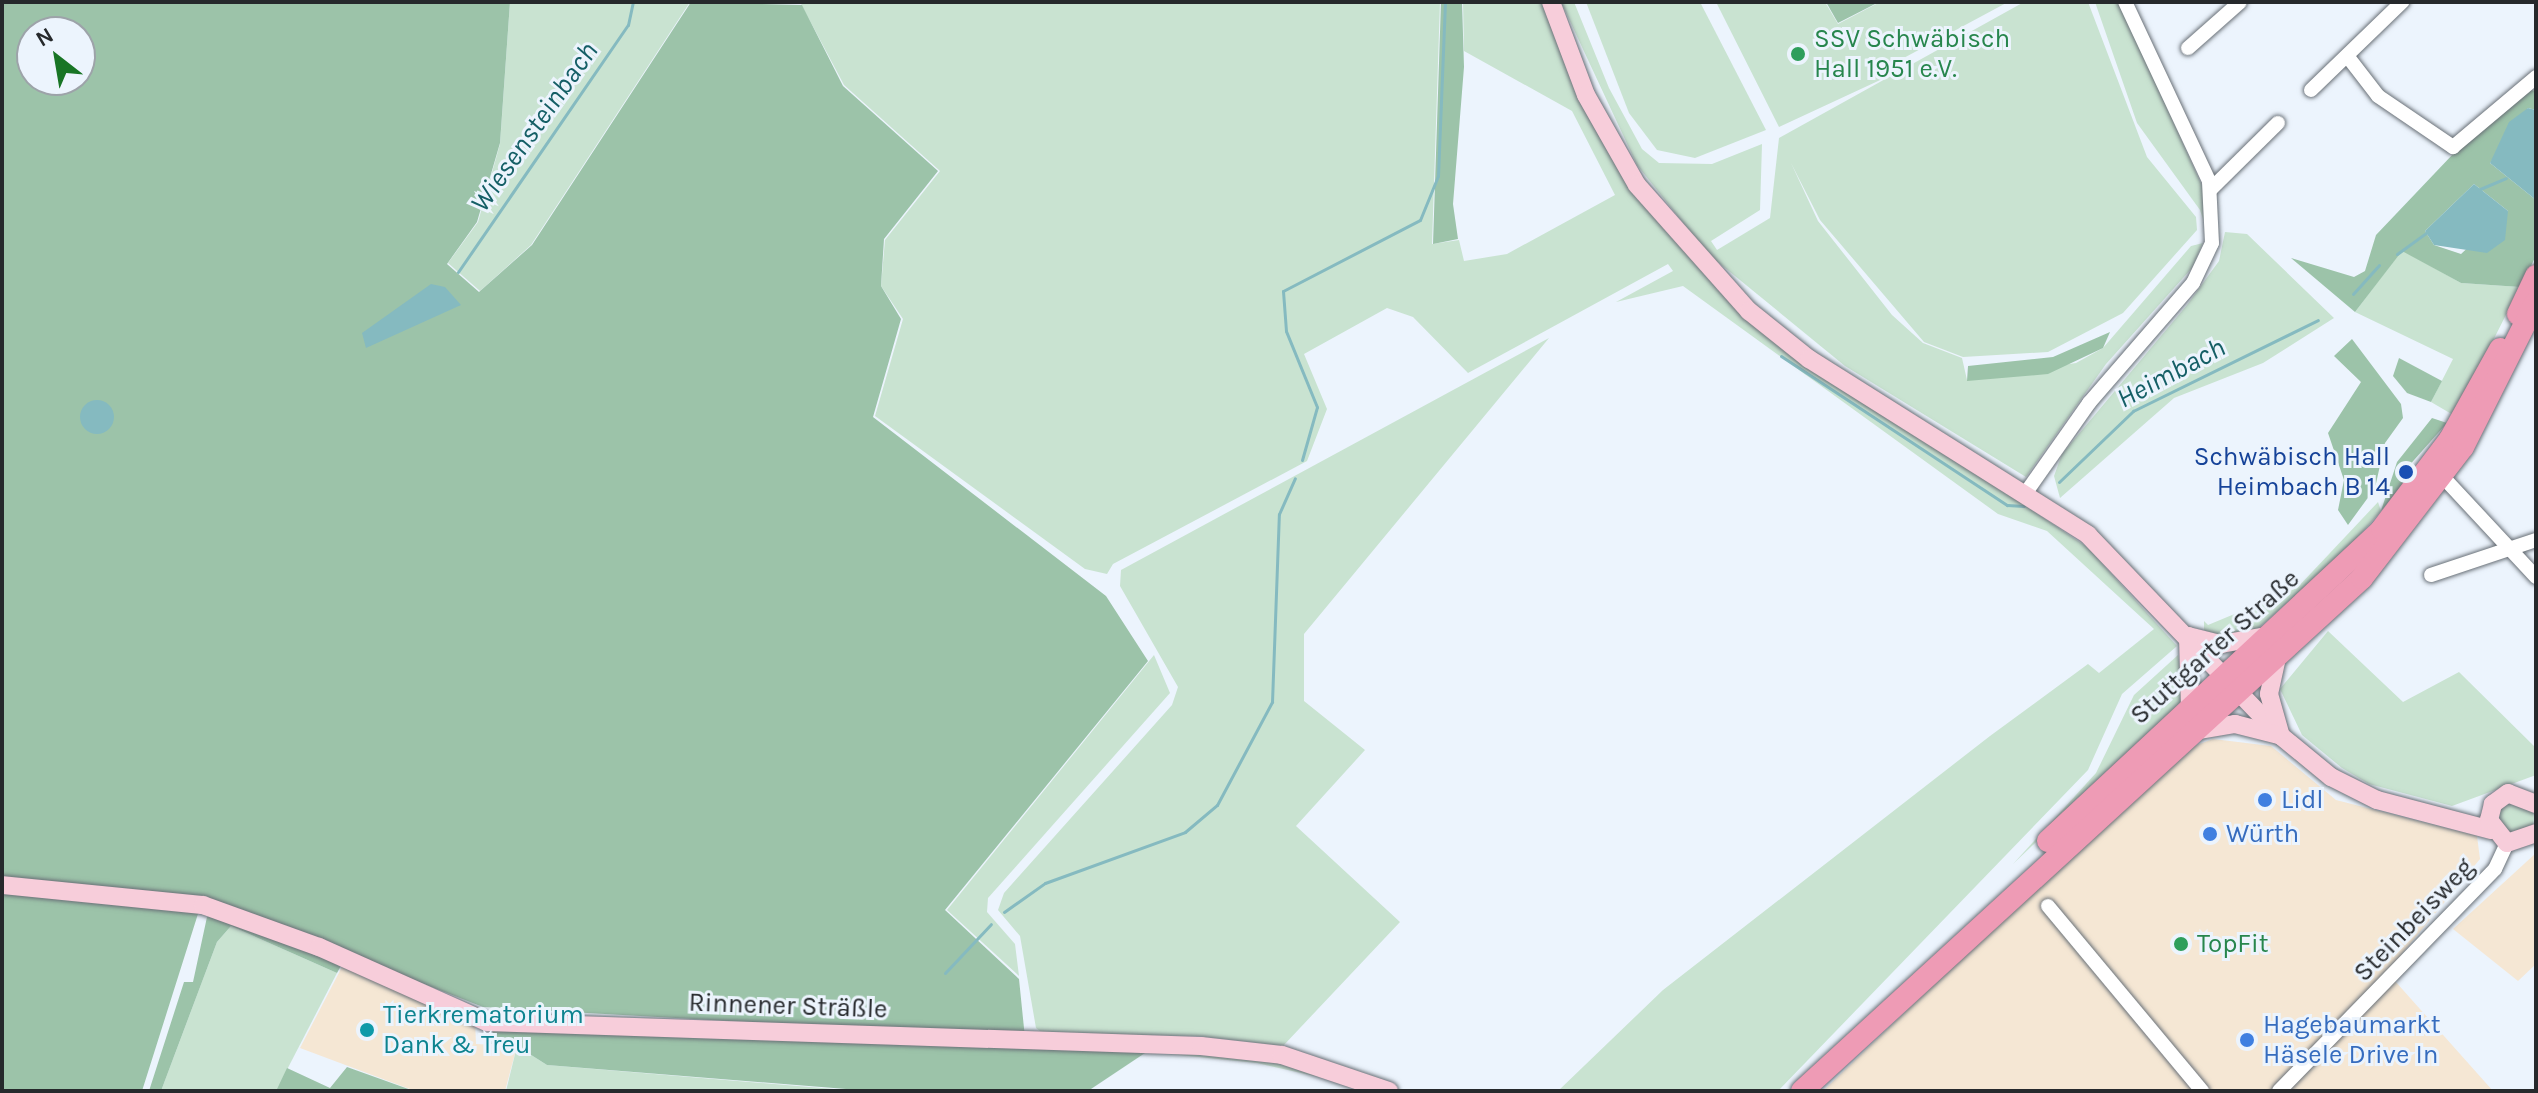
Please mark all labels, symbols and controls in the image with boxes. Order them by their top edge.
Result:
north arrow [16,16,96,96]
text: N [31,22,58,52]
place label: SSV Schwäbisch Hall 1951 e.V. [1814,23,2010,84]
water label: Wiesensteinbach [463,35,605,219]
marker: SSV Schwäbisch Hall 1951 e.V. [1789,45,1807,63]
water label: Heimbach [2111,330,2231,416]
place label: Schwäbisch Hall Heimbach B 14 [2194,441,2390,502]
marker: Schwäbisch Hall Heimbach B 14 [2397,463,2415,481]
street label: Stuttgarter Straße [2124,563,2306,731]
place label: Lidl [2281,784,2324,816]
marker: Lidl [2256,791,2274,809]
place label: Würth [2226,818,2299,850]
marker: Würth [2201,825,2219,843]
street label: Steinbeisweg [2347,852,2481,988]
place label: TopFit [2197,928,2269,960]
marker: TopFit [2172,935,2190,953]
street label: Rinnener Sträßle [688,987,888,1025]
place label: Tierkrematorium Dank & Treu [383,999,584,1060]
place label: Hagebaumarkt Häsele Drive In [2263,1009,2441,1070]
marker: Tierkrematorium Dank & Treu [358,1021,376,1039]
marker: Hagebaumarkt Häsele Drive In [2238,1031,2256,1049]

